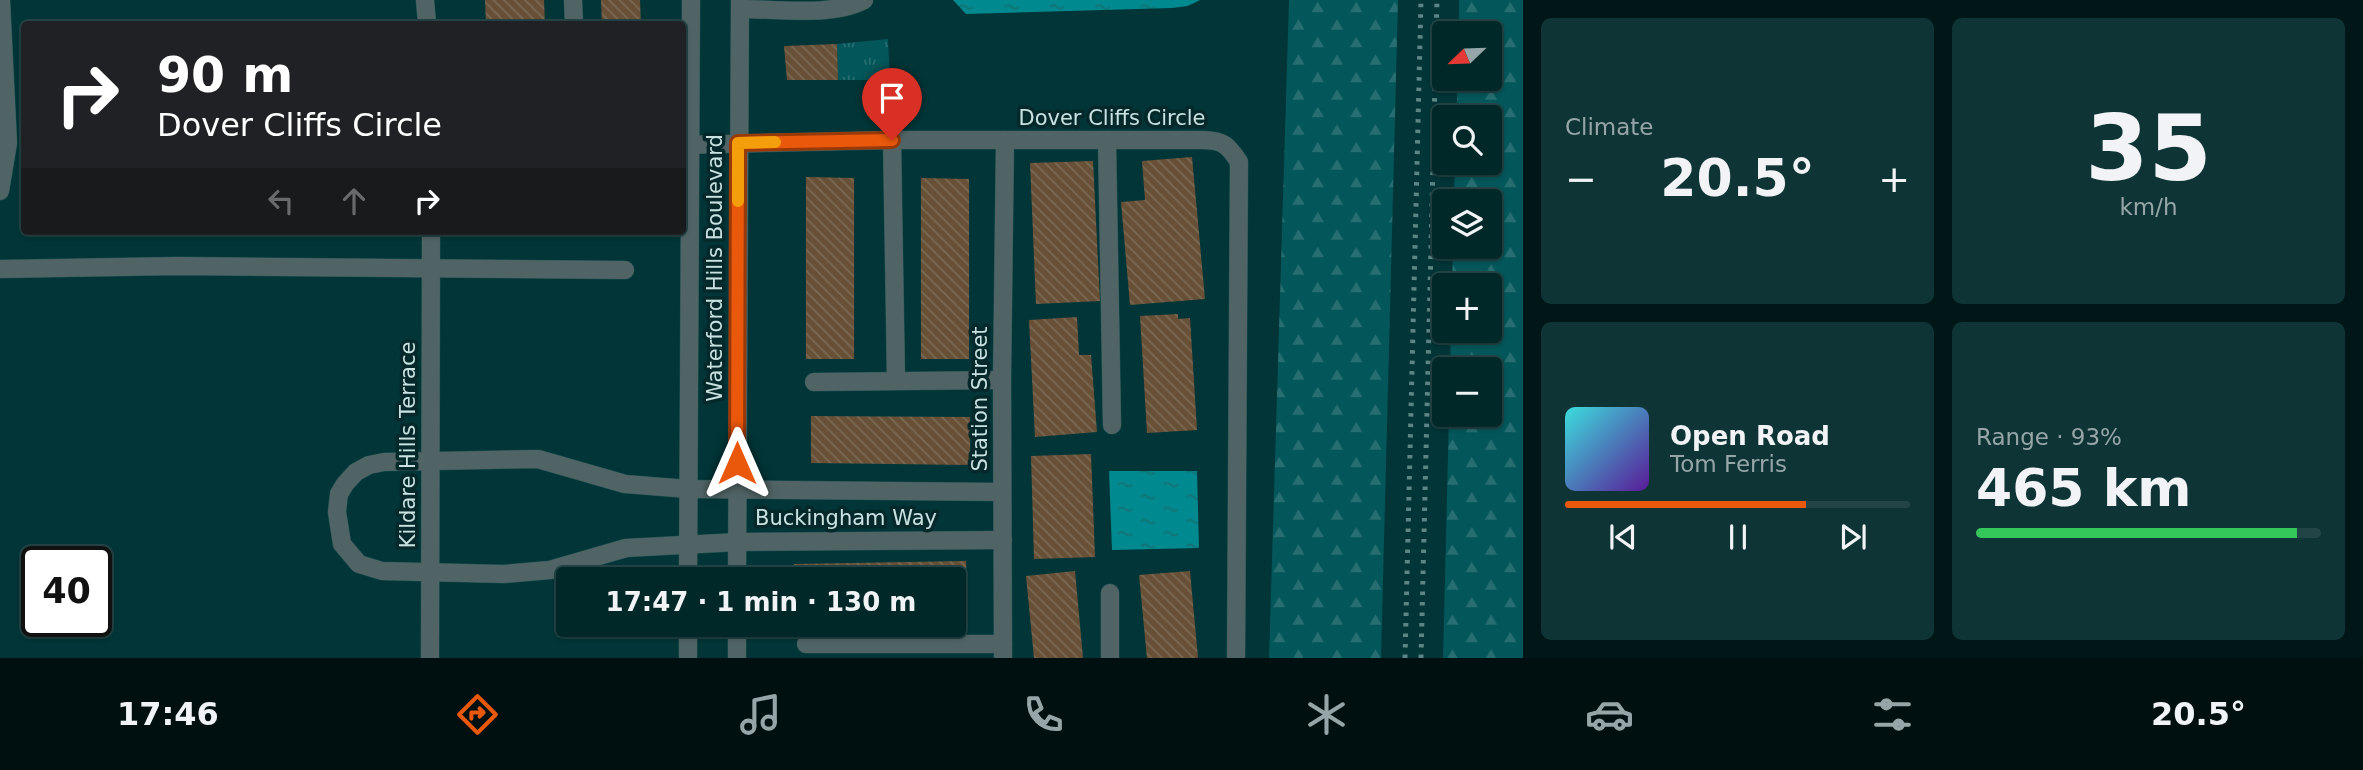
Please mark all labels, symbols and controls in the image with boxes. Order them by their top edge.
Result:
north arrow [1432,21,1502,91]
map controls [1432,21,1502,427]
text: 90 m [157,47,293,104]
icon: right [42,49,133,140]
pin [862,68,922,140]
icon: arrive [873,79,911,117]
text: 35 [2085,96,2212,201]
button: search [1432,105,1502,175]
text: Dover Cliffs Circle [157,106,442,144]
street label: Dover Cliffs Circle [1018,106,1206,130]
text: Climate [1565,114,1654,140]
street label: Waterford Hills Boulevard [703,134,727,402]
text: 20.5° [1660,148,1815,208]
text: − [1565,157,1597,201]
text: + [1878,157,1910,201]
icon: left [262,182,300,220]
icon: ahead [335,182,373,220]
icon: right [408,182,446,220]
button: layers [1432,189,1502,259]
text: km/h [2119,194,2178,220]
button: + [1432,273,1502,343]
street label: Station Street [968,326,992,472]
street label: Kildare Hills Terrace [396,342,420,548]
button: − [1432,357,1502,427]
text: Open Road [1670,421,1830,451]
text: Range · 93% [1976,424,2122,450]
position arrow [700,426,774,500]
text: Tom Ferris [1670,451,1787,477]
text: 465 km [1976,458,2191,518]
street label: Buckingham Way [755,506,937,530]
icon: previous [1604,518,1642,556]
icon: pause [1719,518,1757,556]
icon: next [1834,518,1872,556]
speed limit sign: 40 [21,546,112,637]
text: 17:47 · 1 min · 130 m [606,587,916,617]
icon: directions [453,690,502,739]
icon: music [736,690,785,739]
icon: phone [1019,690,1068,739]
icon: climate [1302,690,1351,739]
icon: car [1585,690,1634,739]
icon: filters [1868,690,1917,739]
text: 17:46 [117,695,219,733]
text: 20.5° [2151,695,2246,733]

